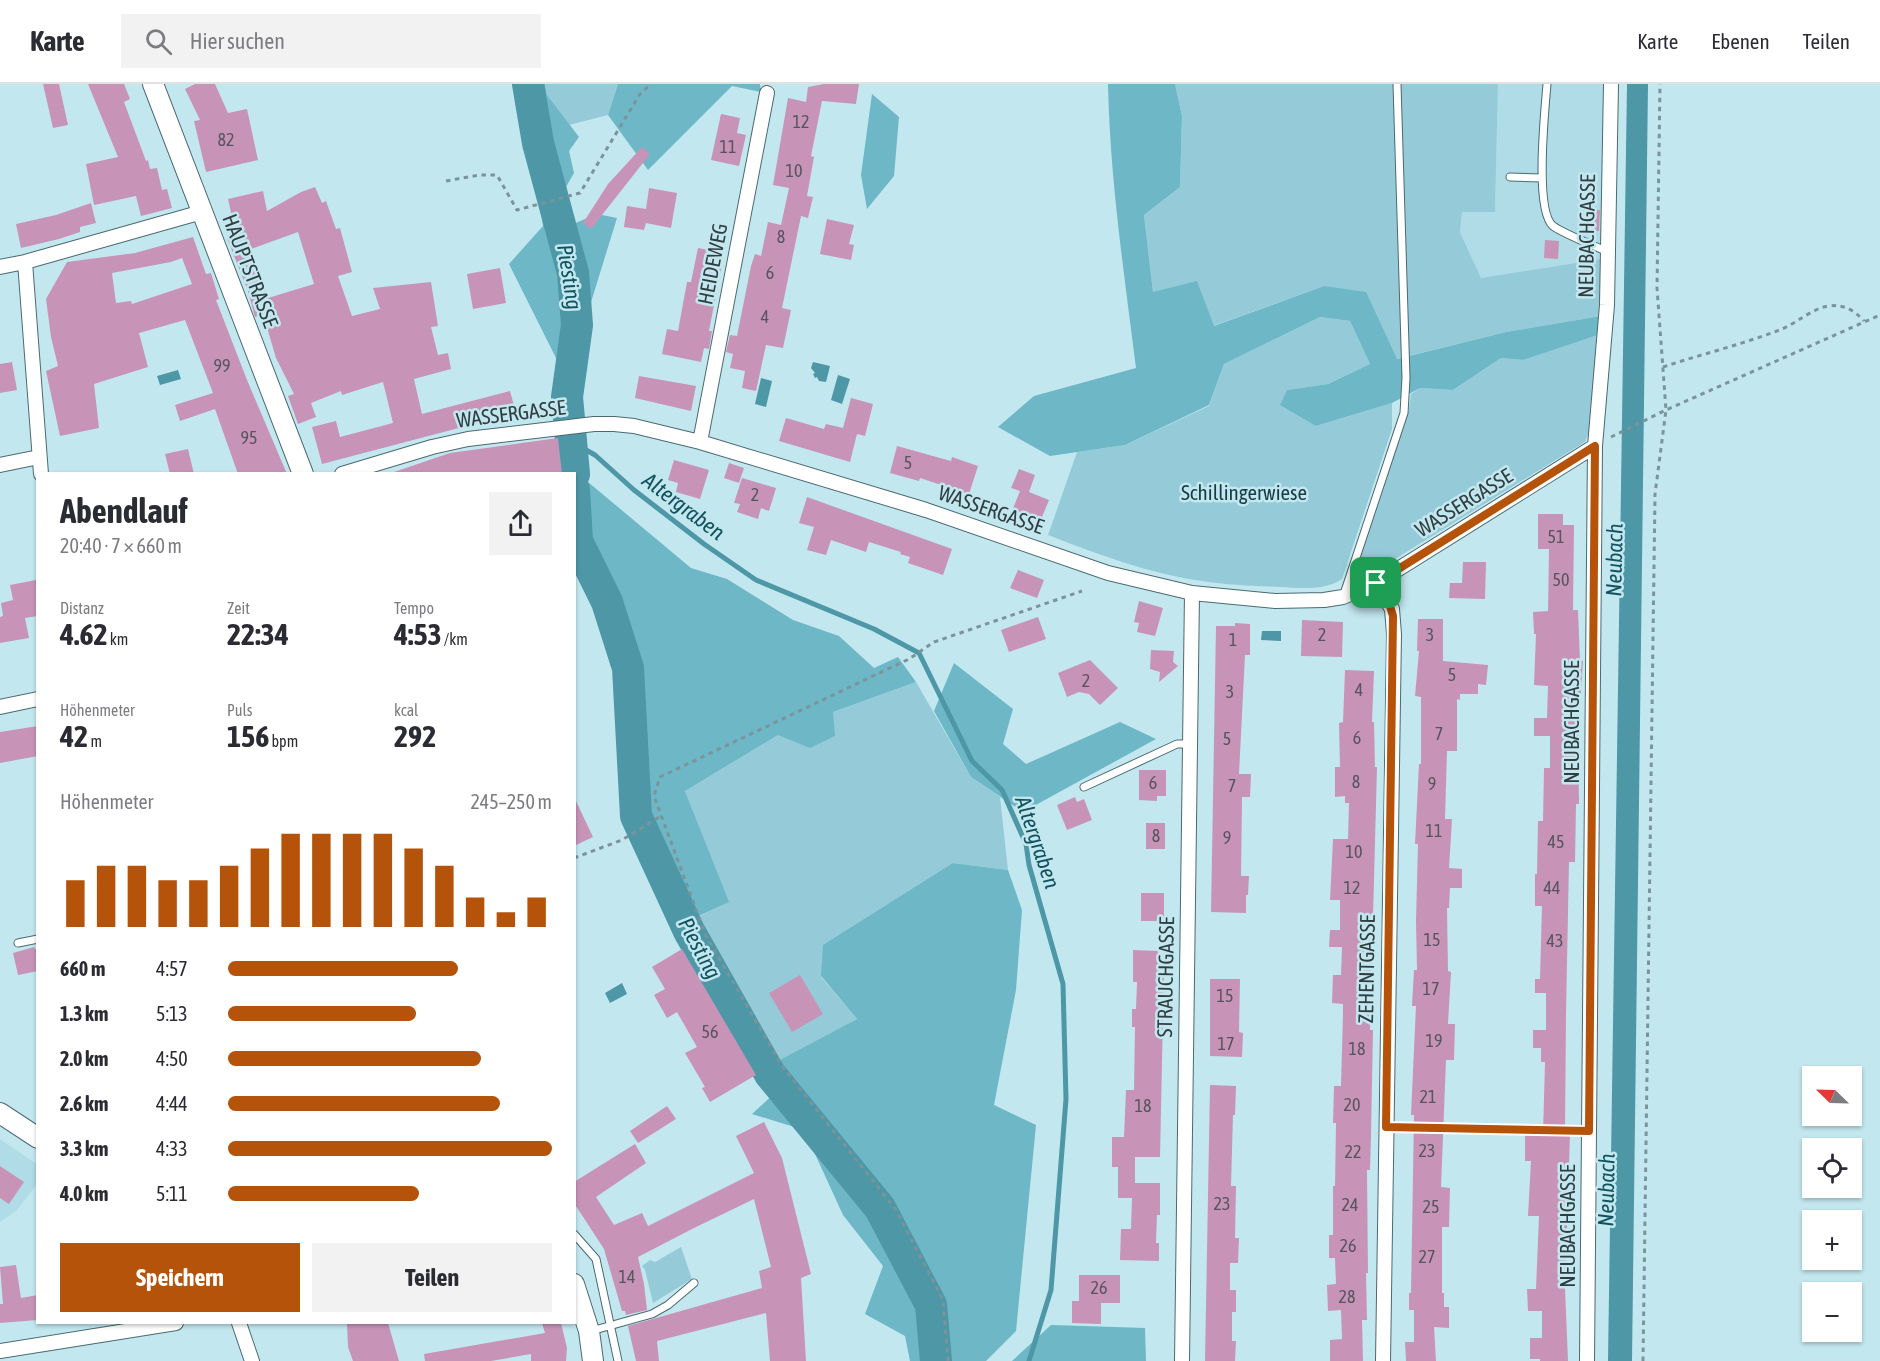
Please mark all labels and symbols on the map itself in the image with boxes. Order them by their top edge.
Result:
house number: 12 [793,111,809,132]
house number: 82 [218,129,234,150]
house number: 11 [720,136,736,157]
house number: 10 [786,160,802,181]
street label: NEUBACHGASSE [1573,174,1599,298]
street label: HAUPTSTRASSE [218,210,284,331]
street label: HEIDEWEG [692,221,732,307]
house number: 8 [777,226,785,247]
water label: Piesting [552,243,588,311]
house number: 6 [766,262,774,283]
house number: 4 [761,306,769,327]
house number: 99 [214,355,230,376]
street label: WASSERGASSE [455,394,567,432]
house number: 95 [241,427,257,448]
house number: 5 [904,452,912,473]
street label: WASSERGASSE [1410,463,1517,541]
water label: Altergraben [637,466,730,545]
street label: WASSERGASSE [935,480,1047,538]
park label: Schillingerwiese [1181,480,1307,504]
house number: 2 [751,484,759,505]
water label: Neubach [1600,523,1628,597]
house number: 51 [1548,526,1564,547]
pin [1350,557,1401,608]
house number: 50 [1553,569,1569,590]
house number: 2 [1318,624,1326,645]
house number: 3 [1426,624,1434,645]
house number: 1 [1229,629,1237,650]
street label: NEUBACHGASSE [1559,660,1583,784]
house number: 5 [1448,664,1456,685]
house number: 2 [1082,670,1090,691]
house number: 4 [1355,679,1363,700]
house number: 3 [1226,681,1234,702]
house number: 7 [1435,723,1443,744]
house number: 6 [1353,727,1361,748]
house number: 5 [1223,728,1231,749]
house number: 8 [1352,771,1360,792]
house number: 6 [1149,772,1157,793]
house number: 9 [1428,773,1436,794]
house number: 7 [1228,775,1236,796]
water label: Altergraben [1010,791,1066,892]
house number: 11 [1426,820,1442,841]
house number: 8 [1152,825,1160,846]
house number: 9 [1223,827,1231,848]
house number: 45 [1548,831,1564,852]
house number: 10 [1346,841,1362,862]
house number: 12 [1344,877,1360,898]
house number: 44 [1544,877,1560,898]
water label: Piesting [673,913,727,983]
street label: ZEHENTGASSE [1353,914,1379,1024]
street label: STRAUCHGASSE [1152,916,1178,1038]
house number: 15 [1424,929,1440,950]
house number: 43 [1547,930,1563,951]
house number: 17 [1423,978,1439,999]
house number: 15 [1217,985,1233,1006]
house number: 56 [702,1021,718,1042]
house number: 19 [1426,1030,1442,1051]
house number: 17 [1218,1033,1234,1054]
house number: 18 [1349,1038,1365,1059]
north arrow [1802,1066,1862,1126]
house number: 21 [1420,1086,1436,1107]
house number: 20 [1344,1094,1360,1115]
house number: 18 [1135,1095,1151,1116]
house number: 23 [1419,1140,1435,1161]
house number: 22 [1345,1141,1361,1162]
water label: Neubach [1592,1153,1620,1227]
street label: NEUBACHGASSE [1555,1164,1579,1288]
house number: 23 [1214,1193,1230,1214]
house number: 24 [1342,1194,1358,1215]
house number: 25 [1423,1196,1439,1217]
house number: 26 [1340,1235,1356,1256]
house number: 27 [1419,1246,1435,1267]
house number: 14 [619,1266,635,1287]
house number: 26 [1091,1277,1107,1298]
house number: 28 [1339,1286,1355,1307]

